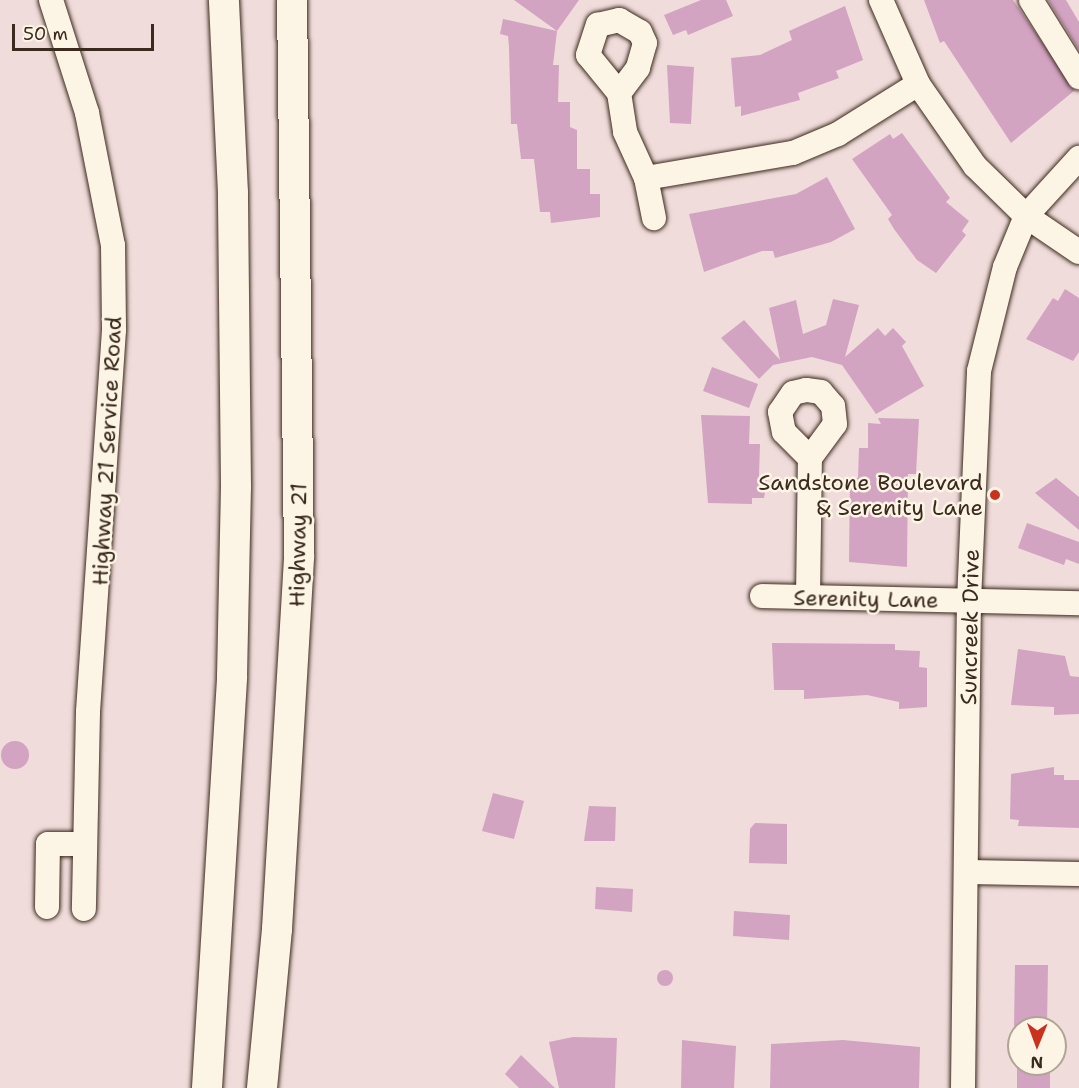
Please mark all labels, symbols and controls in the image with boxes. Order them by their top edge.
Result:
scale bar [15,12,158,50]
text: 50 m [23,22,68,46]
street label: Highway 21 Service Road [87,316,127,586]
place label: Sandstone Boulevard & Serenity Lane [758,469,983,520]
street label: Highway 21 [284,483,312,607]
marker: Sandstone Boulevard & Serenity Lane [988,488,1002,502]
street label: Suncreek Drive [955,549,985,705]
street label: Serenity Lane [793,585,939,613]
north arrow [1007,1016,1067,1076]
text: N [1030,1052,1043,1073]

